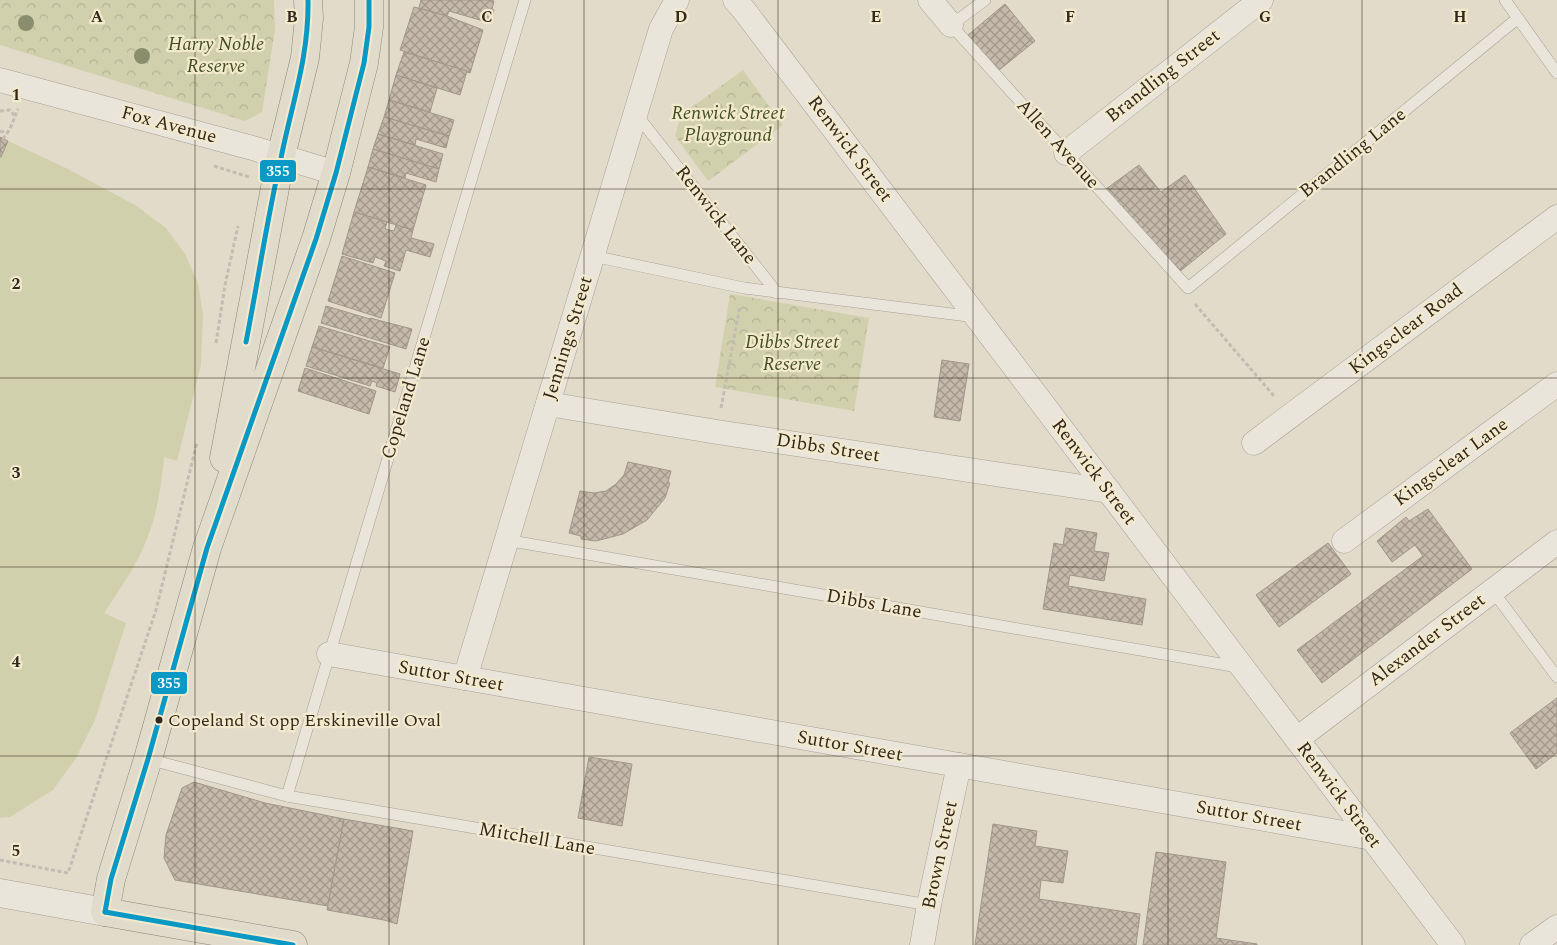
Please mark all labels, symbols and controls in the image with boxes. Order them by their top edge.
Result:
text: A [91,5,104,29]
text: B [286,5,298,29]
text: C [481,5,493,29]
text: D [675,5,688,29]
text: E [871,5,881,29]
text: F [1065,5,1075,29]
text: G [1259,5,1271,29]
text: H [1453,5,1467,29]
street label: Brandling Street [1099,22,1227,130]
park label: Harry Noble Reserve [168,30,264,81]
text: 1 [12,83,20,107]
street label: Renwick Street [800,89,900,209]
street label: Allen Avenue [1009,92,1107,196]
street label: Fox Avenue [118,98,220,152]
park label: Renwick Street Playground [671,99,786,150]
street label: Brandling Lane [1293,101,1413,205]
line badge: 355 [259,159,297,183]
street label: Renwick Lane [668,159,764,271]
text: 355 [266,161,290,182]
text: 2 [12,272,21,296]
street label: Jennings Street [535,272,601,404]
street label: Kingsclear Road [1342,276,1470,382]
park label: Dibbs Street Reserve [745,328,840,379]
street label: Copeland Lane [374,333,438,463]
street label: Kingsclear Lane [1388,410,1514,514]
street label: Renwick Street [1044,412,1144,532]
street label: Dibbs Street [774,425,882,471]
text: 3 [12,461,21,485]
street label: Dibbs Lane [824,581,924,627]
street label: Alexander Street [1362,586,1492,694]
text: 4 [12,650,21,674]
street label: Suttor Street [396,652,506,700]
line badge: 355 [150,671,188,695]
text: 355 [157,673,181,694]
place label: Copeland St opp Erskineville Oval [168,707,441,734]
marker: Copeland St opp Erskineville Oval [154,715,164,725]
street label: Suttor Street [795,722,905,770]
street label: Renwick Street [1289,735,1389,855]
street label: Suttor Street [1194,792,1304,840]
street label: Brown Street [914,798,966,912]
street label: Mitchell Lane [477,814,597,864]
text: 5 [12,839,20,863]

